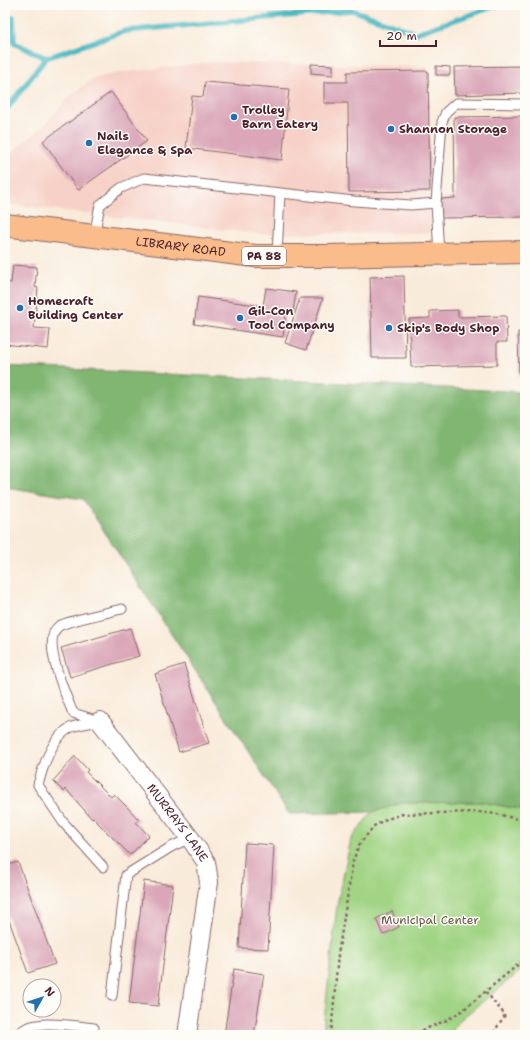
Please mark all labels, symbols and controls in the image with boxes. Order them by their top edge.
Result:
scale bar [380,22,436,48]
text: 20 m [386,28,417,44]
place label: Trolley Barn Eatery [242,102,318,132]
marker: Trolley Barn Eatery [229,112,239,122]
place label: Shannon Storage [399,121,507,137]
marker: Shannon Storage [386,124,396,134]
place label: Nails Elegance & Spa [97,128,193,158]
marker: Nails Elegance & Spa [84,138,94,148]
street label: LIBRARY ROAD [135,233,227,260]
road number: PA 88 [242,247,286,265]
place label: Homecraft Building Center [28,293,124,323]
marker: Homecraft Building Center [15,303,25,313]
place label: Gil-Con Tool Company [248,303,335,333]
marker: Gil-Con Tool Company [235,313,245,323]
place label: Skip's Body Shop [397,320,499,336]
marker: Skip's Body Shop [384,323,394,333]
street label: MURRAYS LANE [143,781,212,865]
park label: Municipal Center [381,912,479,928]
north arrow [22,978,62,1018]
text: N [41,984,58,1000]

